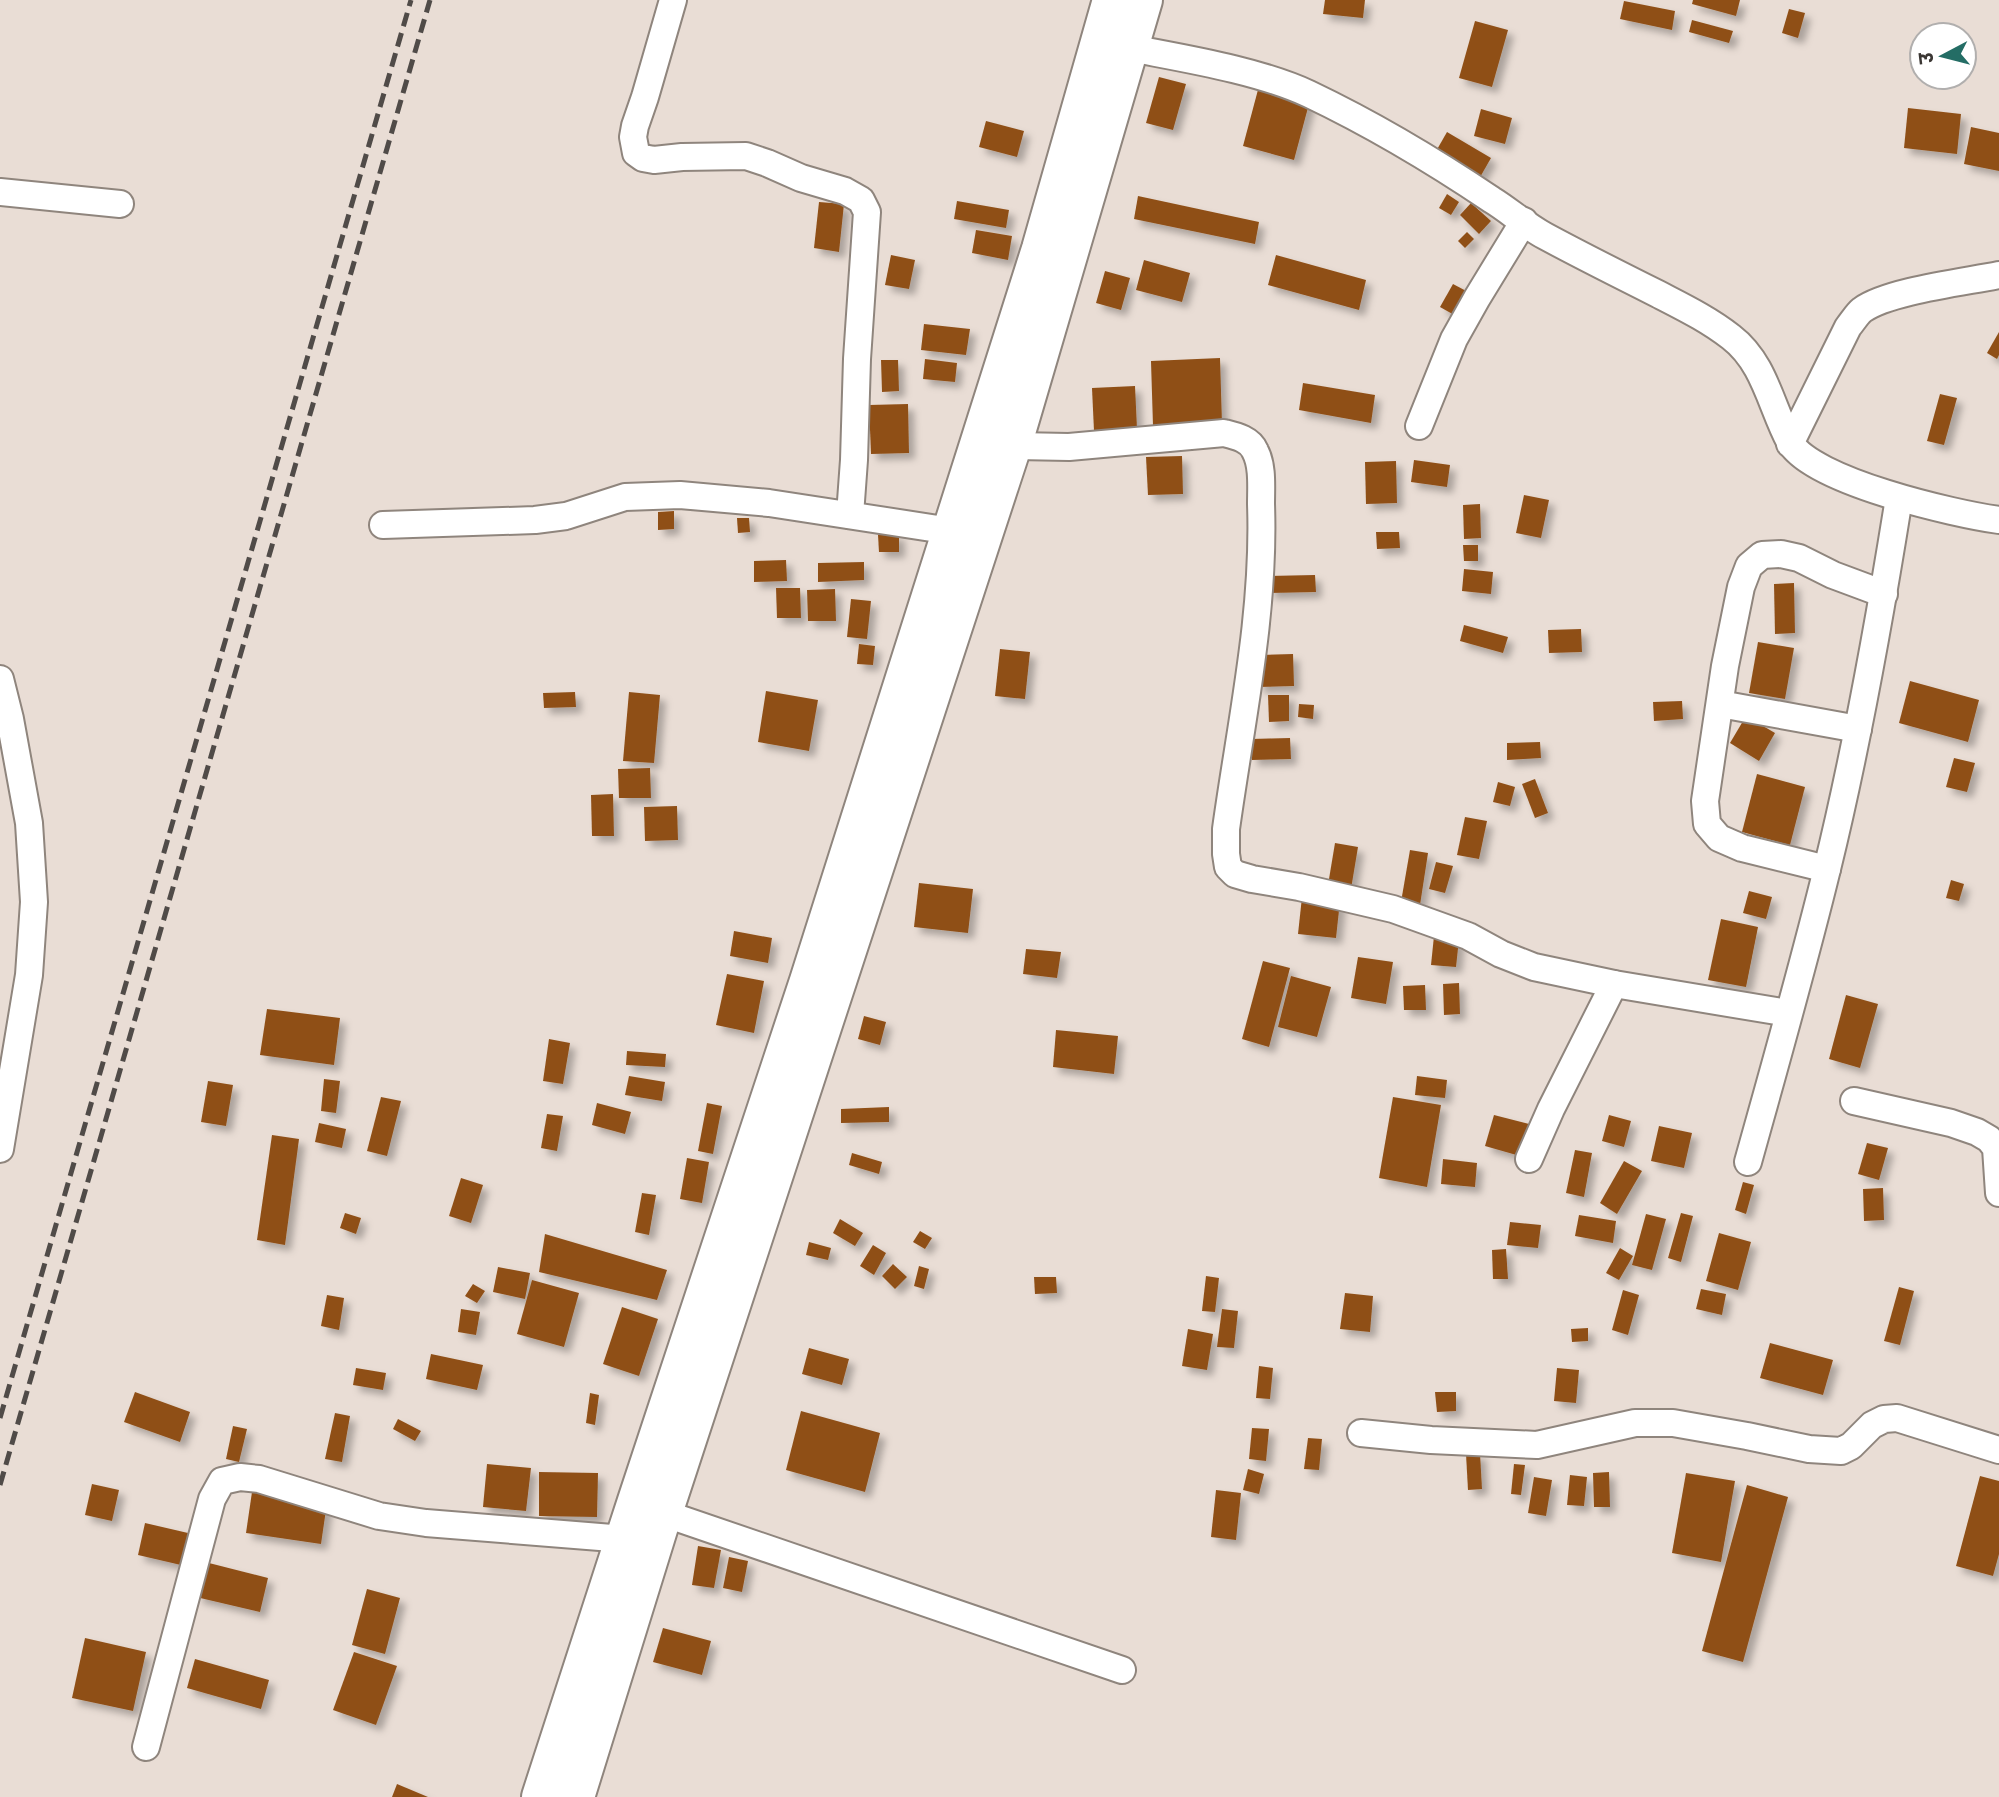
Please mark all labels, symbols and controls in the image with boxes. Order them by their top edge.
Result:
north arrow [1908,21,1978,91]
text: उ [1912,50,1941,66]

